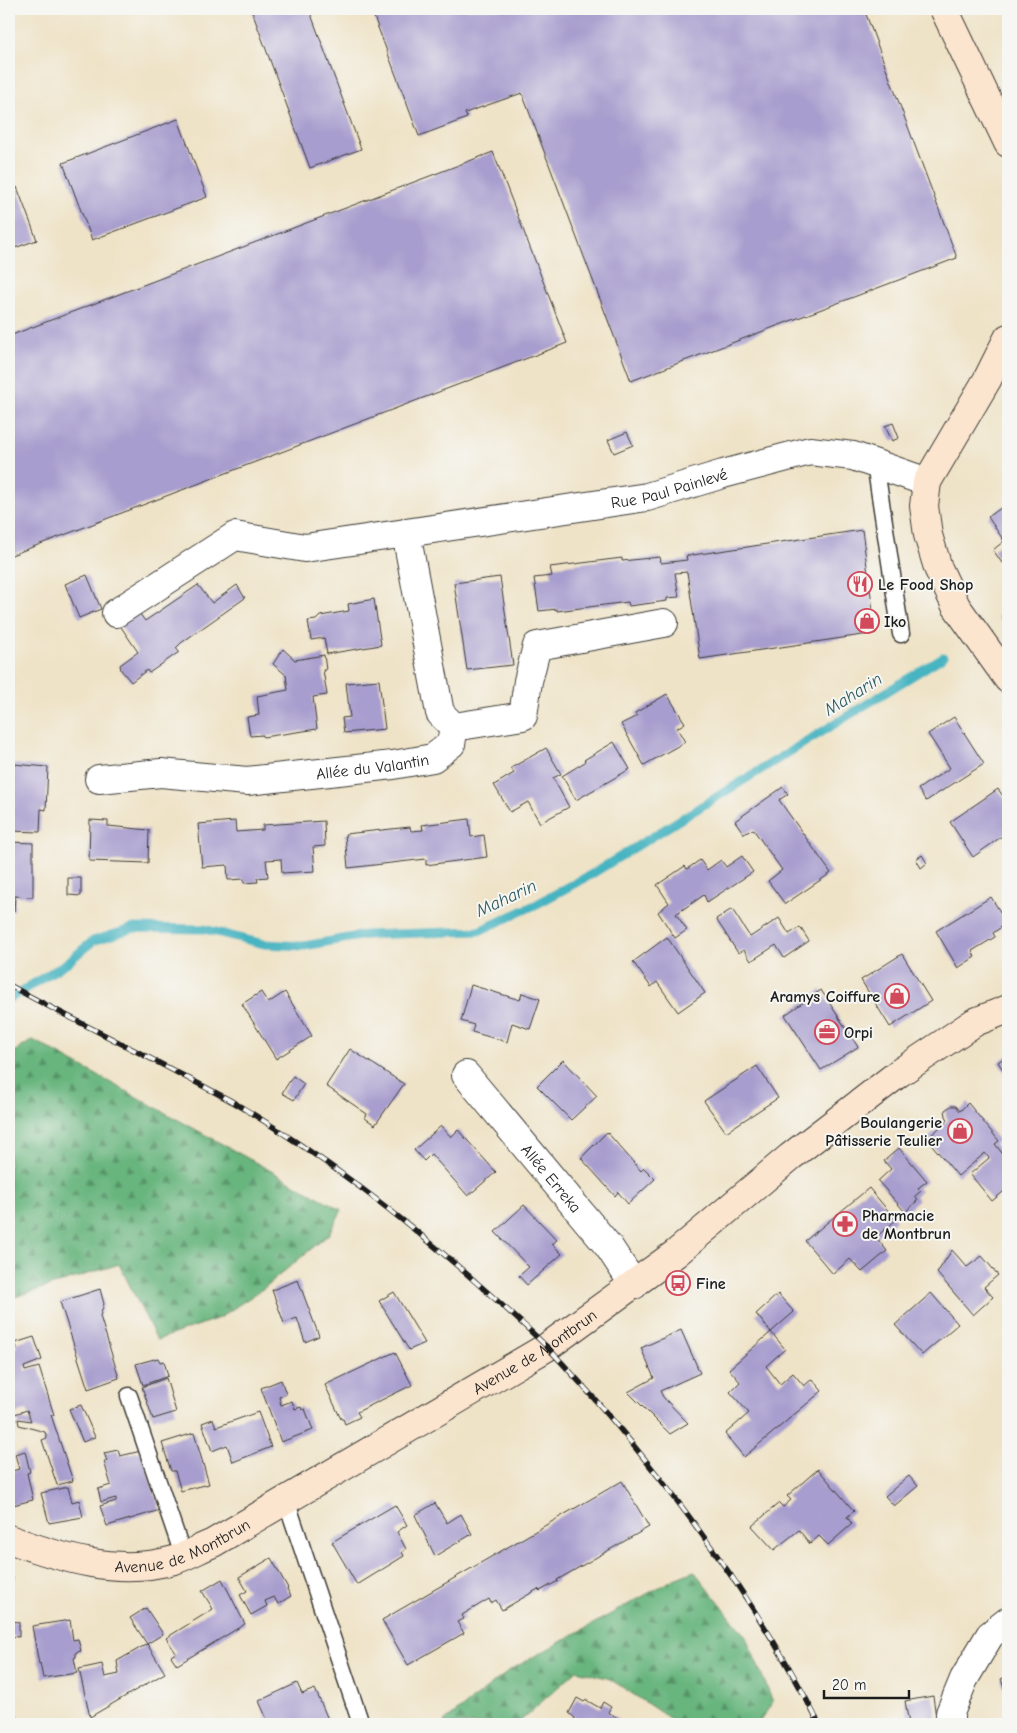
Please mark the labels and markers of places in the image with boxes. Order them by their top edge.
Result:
restaurant icon: Le Food Shop [847,571,873,597]
place label: Le Food Shop [878,576,973,594]
shop icon: Iko [854,608,880,634]
place label: Iko [884,613,906,631]
shop icon: Aramys Coiffure [884,983,910,1009]
place label: Aramys Coiffure [770,988,880,1006]
office icon: Orpi [814,1019,840,1045]
place label: Orpi [844,1024,873,1042]
place label: Boulangerie Pâtisserie Teulier [825,1114,943,1150]
shop icon: Boulangerie Pâtisserie Teulier [947,1118,973,1144]
place label: Pharmacie de Montbrun [862,1207,951,1243]
pharmacy icon: Pharmacie de Montbrun [832,1211,858,1237]
bus stop icon: Fine [665,1270,691,1296]
place label: Fine [696,1275,726,1293]

